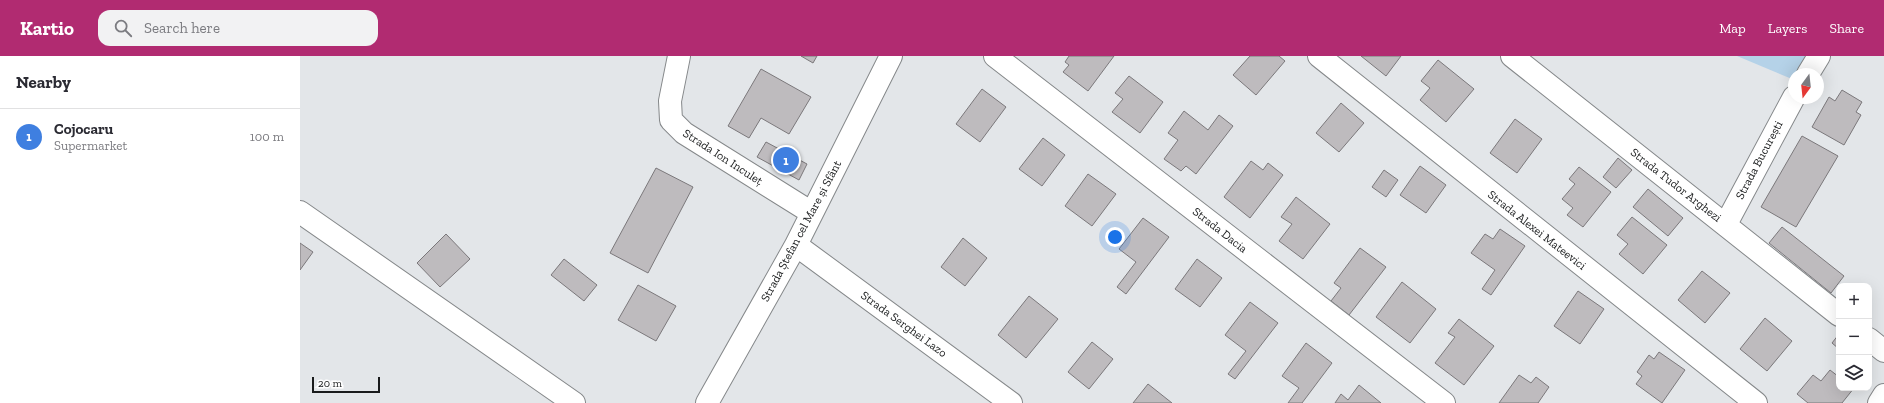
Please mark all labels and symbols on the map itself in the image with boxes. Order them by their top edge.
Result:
north arrow [1788,68,1824,104]
street label: Strada București [1732,118,1786,202]
street label: Strada Ion Inculeț [680,126,766,188]
pin: 1 [773,145,799,175]
street label: Strada Tudor Arghezi [1628,145,1725,225]
street label: Strada Ștefan cel Mare și Sfânt [758,158,845,304]
street label: Strada Alexei Mateevici [1485,187,1589,273]
street label: Strada Dacia [1190,204,1250,256]
your location [1105,227,1125,247]
street label: Strada Serghei Lazo [858,288,950,360]
scale bar [312,375,380,394]

